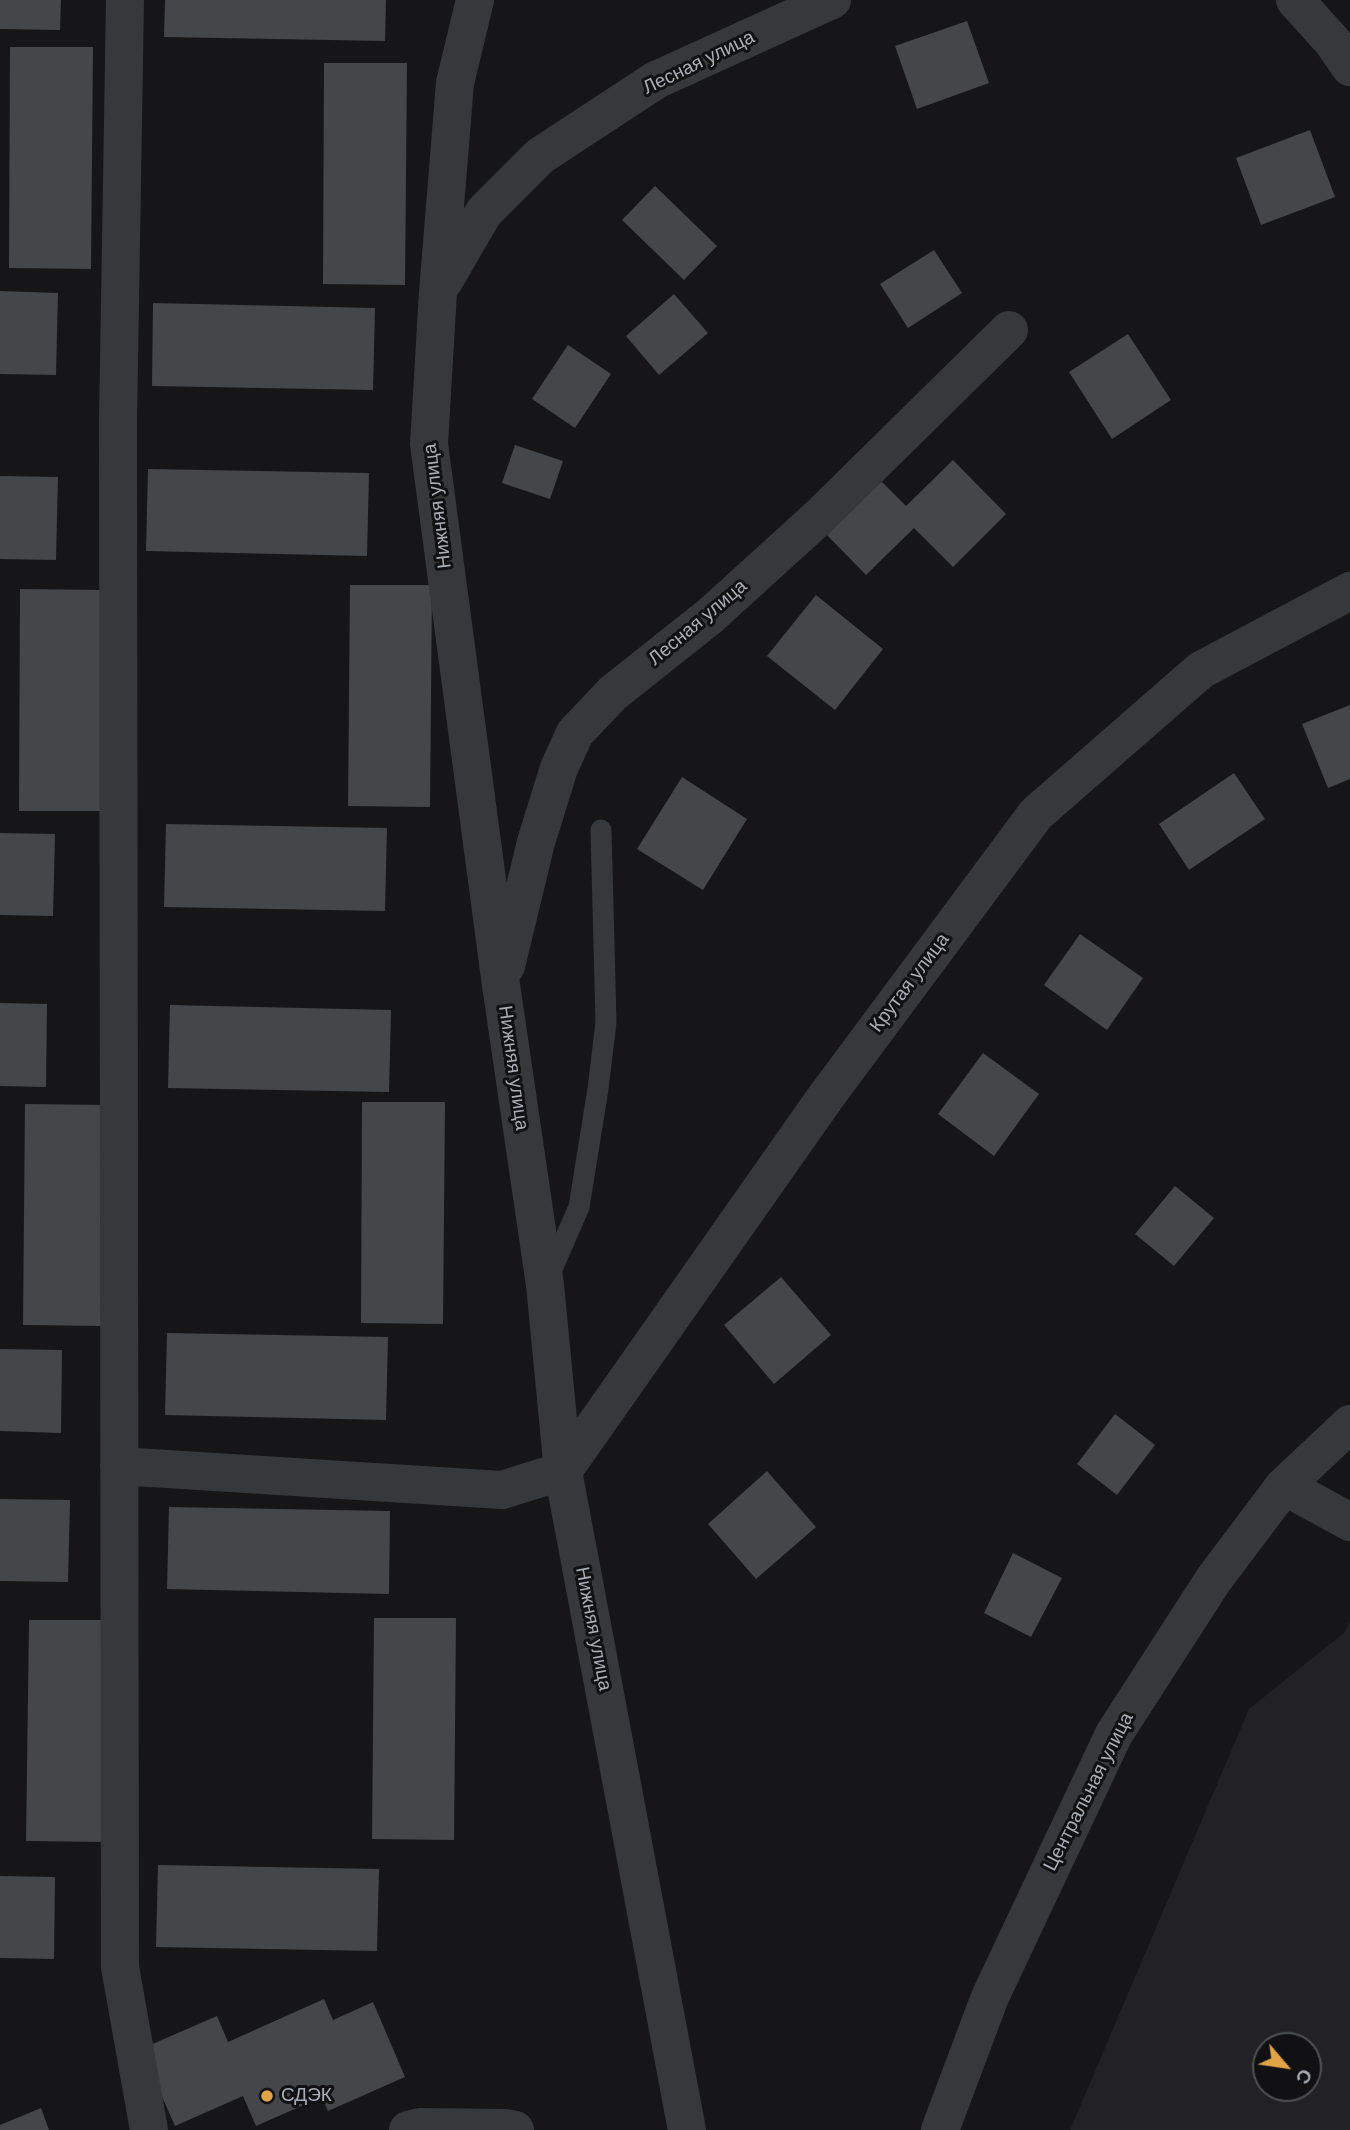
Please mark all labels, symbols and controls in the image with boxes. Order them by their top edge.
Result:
street label: Лесная улица [639,26,759,100]
street label: Нижняя улица [419,442,457,570]
street label: Лесная улица [644,575,752,671]
street label: Крутая улица [865,929,955,1037]
street label: Нижняя улица [493,1004,533,1132]
street label: Нижняя улица [570,1565,616,1693]
street label: Центральная улица [1039,1709,1139,1875]
north arrow [1252,2032,1322,2102]
text: С [1292,2065,1317,2088]
place label: СДЭК [281,2085,332,2107]
marker: СДЭК [259,2088,275,2104]

